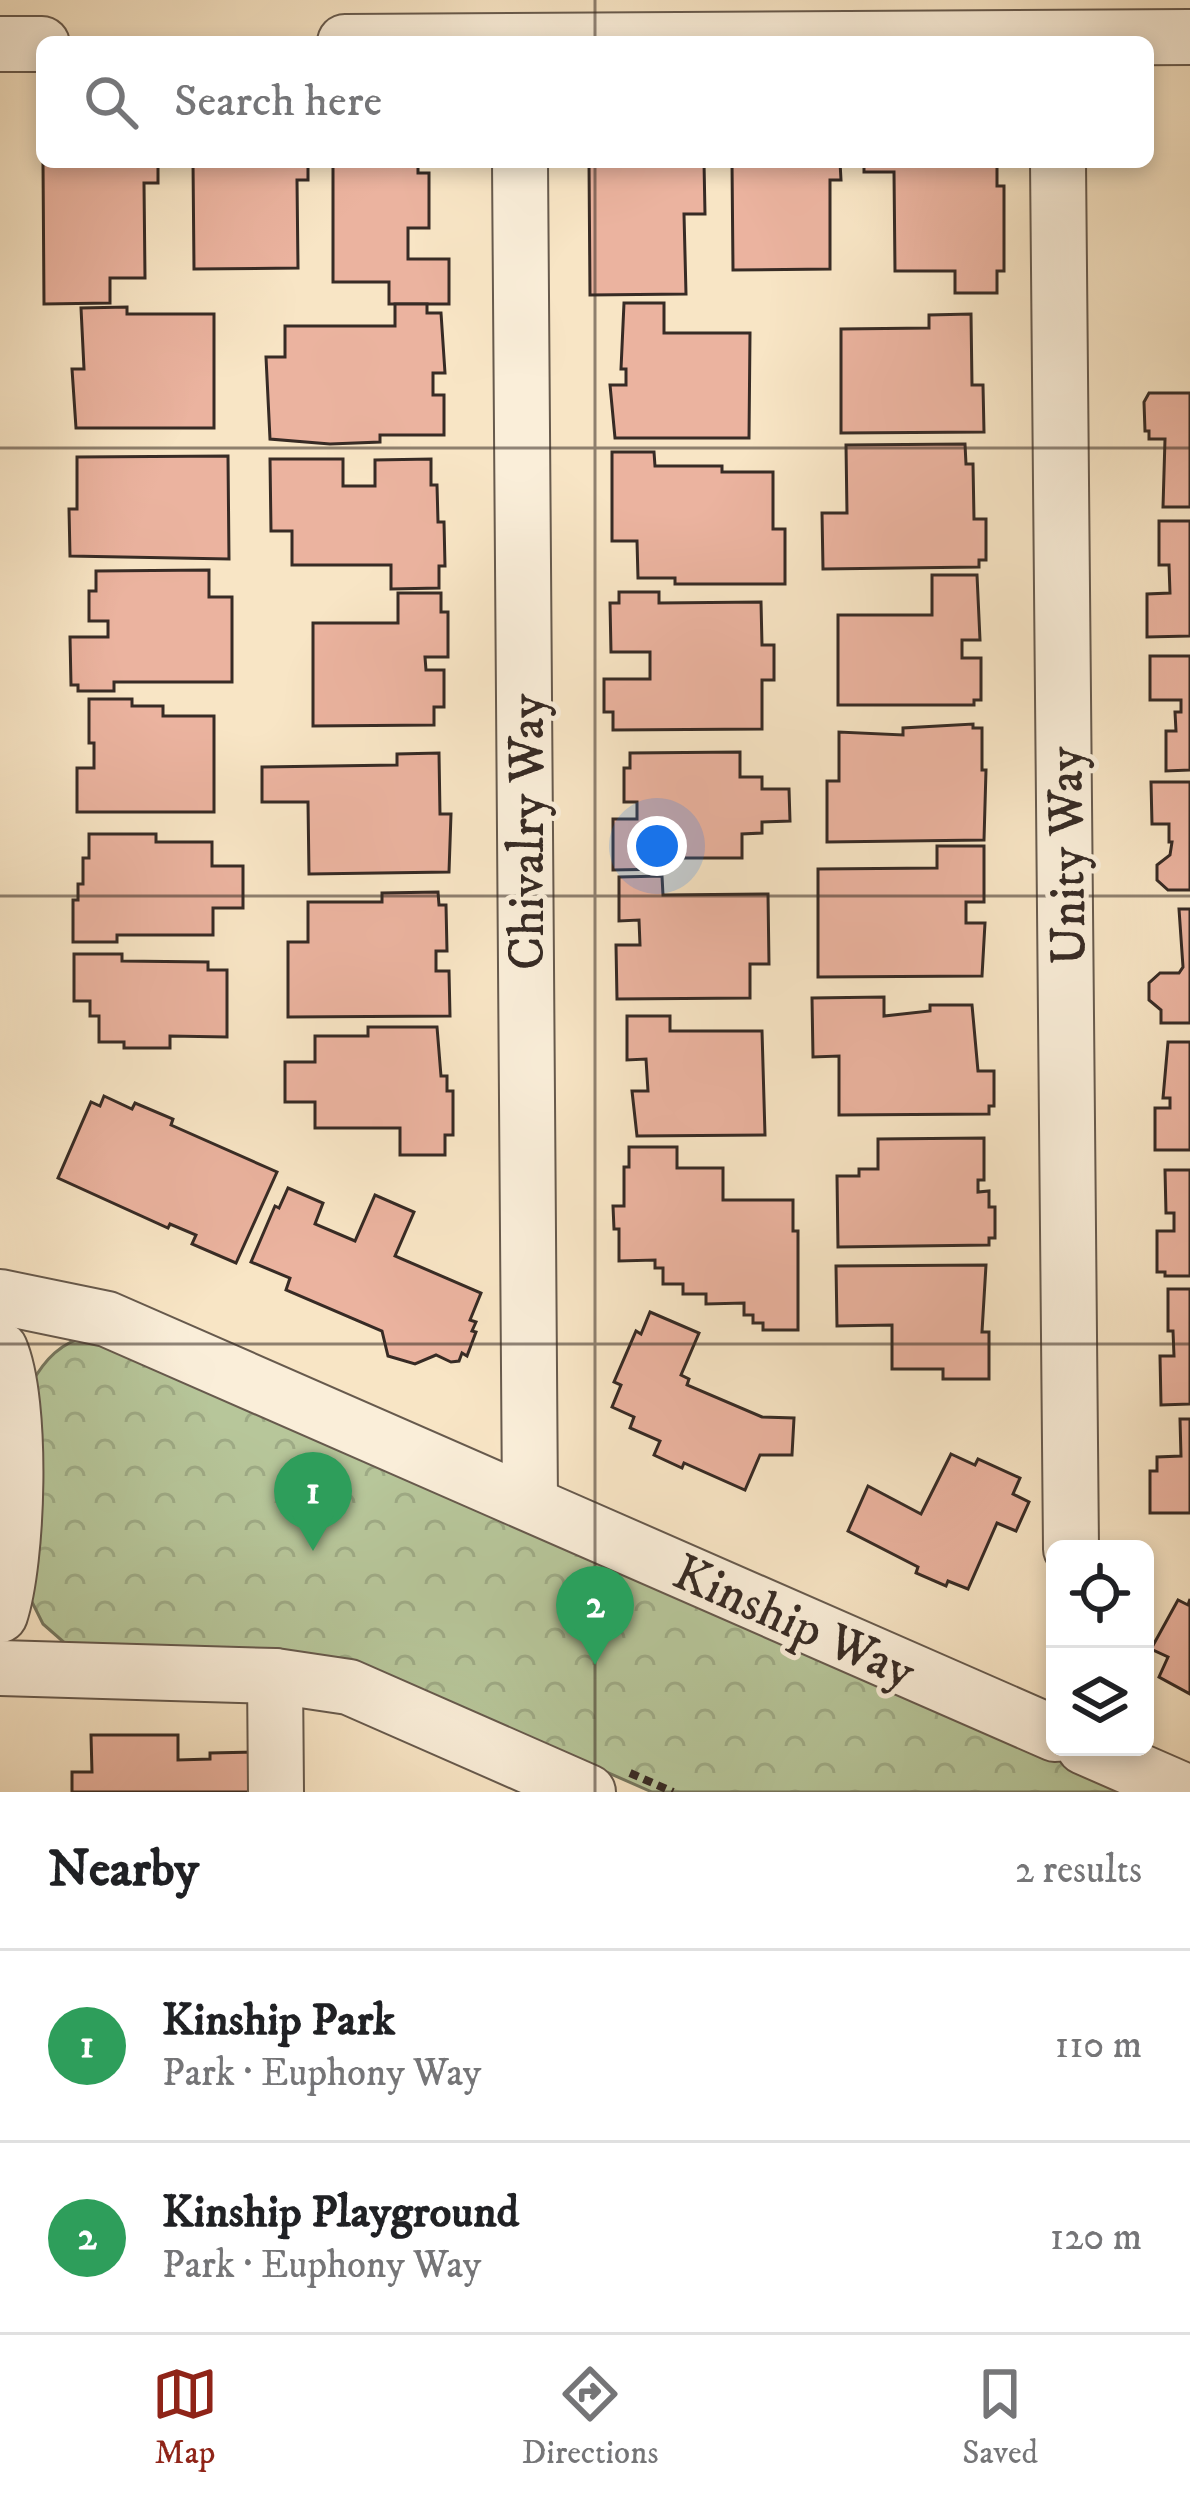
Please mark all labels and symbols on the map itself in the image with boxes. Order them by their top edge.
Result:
street label: Chivalry Way [496,693,560,970]
street label: Unity Way [1034,745,1102,966]
your location [627,816,687,876]
pin: 1 [274,1452,352,1551]
street label: Kinship Way [663,1541,926,1705]
pin: 2 [556,1566,634,1665]

